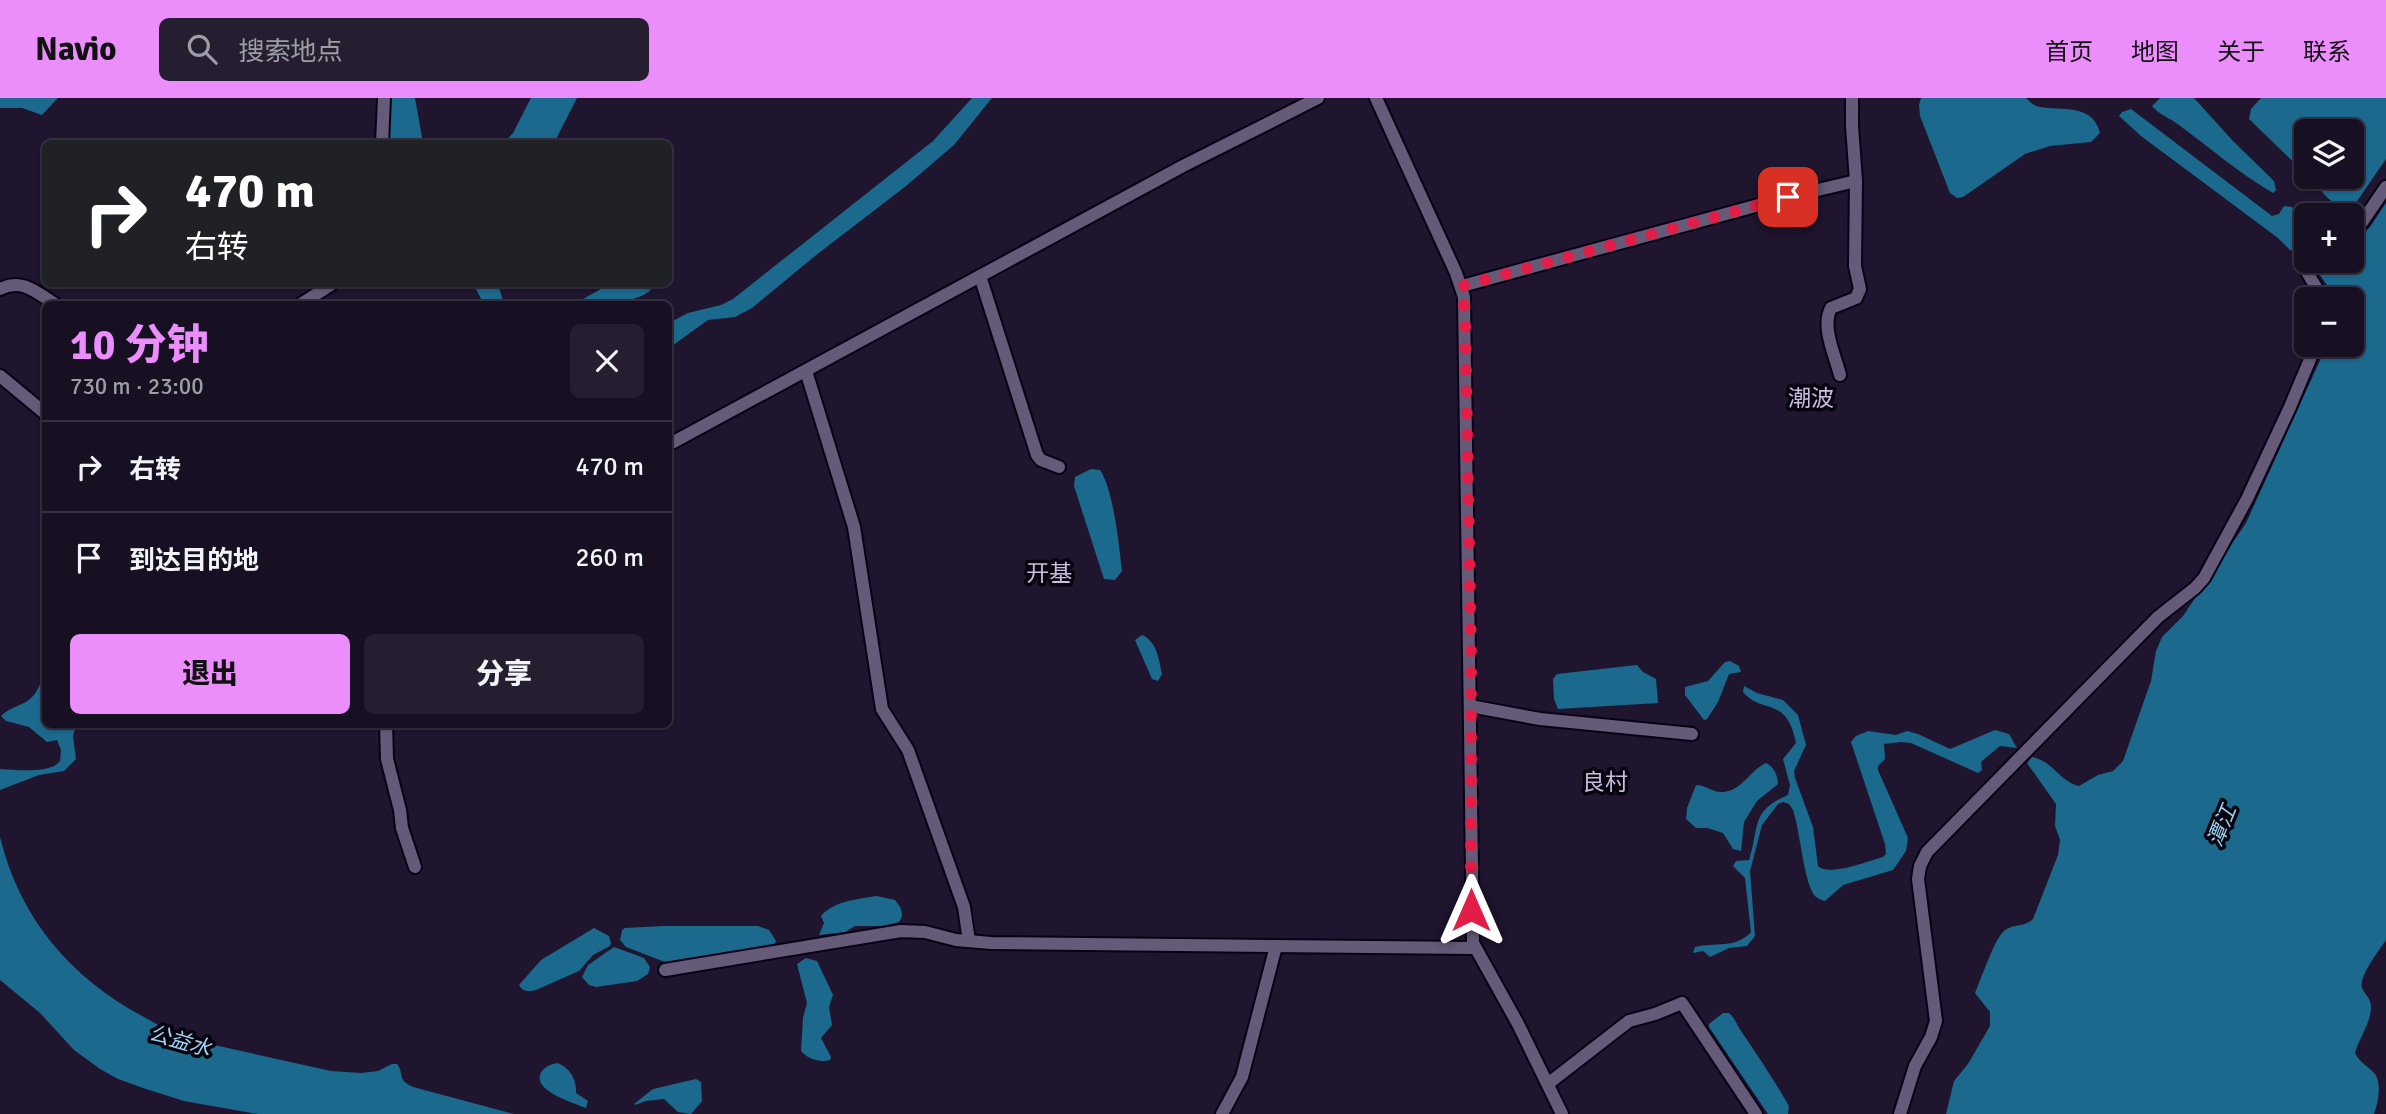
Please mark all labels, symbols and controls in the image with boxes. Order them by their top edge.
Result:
search box [159,18,649,81]
text: Navio [35,29,117,70]
icon: search [183,30,221,68]
text: 搜索地点 [239,36,343,68]
text: 首页 [2045,37,2093,67]
text: 地图 [2131,37,2179,67]
text: 关于 [2217,37,2265,67]
text: 联系 [2303,37,2351,67]
map controls [2294,119,2364,357]
button: layers [2294,119,2364,189]
text: 470 m [185,161,315,221]
pin [1758,167,1818,227]
icon: right [70,168,161,259]
icon: arrive [1769,178,1807,216]
button: + [2294,203,2364,273]
text: 右转 [185,228,249,267]
button: − [2294,287,2364,357]
text: 10 分钟 [70,320,209,371]
button: close [570,324,644,398]
text: 730 m · 23:00 [70,372,204,401]
district label: 潮波 [1788,384,1834,413]
icon: right [70,448,108,486]
text: 470 m [575,451,644,483]
text: 右转 [129,454,181,486]
icon: arrive [70,539,108,577]
text: 260 m [575,542,644,574]
text: 到达目的地 [129,545,259,577]
district label: 开基 [1026,559,1072,588]
button: 退出 [70,634,350,714]
button: 分享 [364,634,644,714]
district label: 良村 [1582,768,1628,797]
water label: 潭江 [2202,800,2243,850]
position arrow [1434,873,1508,947]
water label: 公益水 [146,1020,215,1062]

